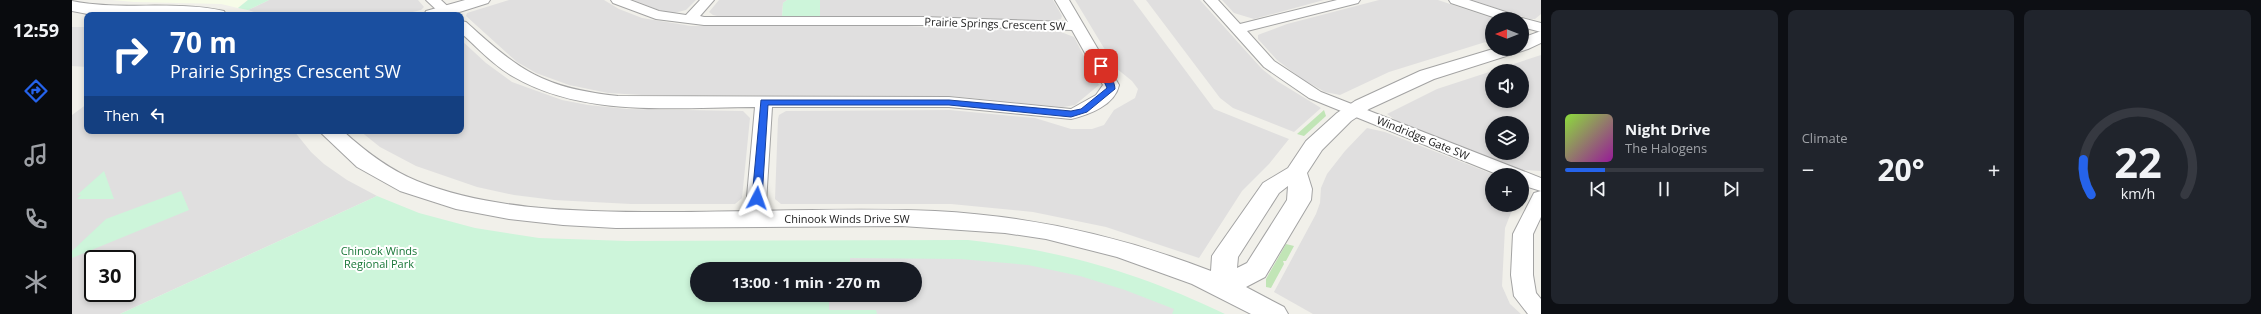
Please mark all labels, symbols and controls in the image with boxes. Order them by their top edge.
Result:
north arrow [1485,12,1529,56]
map controls [1485,12,1529,212]
street label: Prairie Springs Crescent SW [924,14,1066,33]
text: 12:59 [13,18,59,42]
text: 70 m [170,23,237,61]
icon: right [104,28,156,80]
pin [1084,49,1118,83]
icon: arrive [1090,55,1112,77]
text: Prairie Springs Crescent SW [170,59,401,83]
button: sound [1485,64,1529,108]
icon: directions [22,77,50,105]
icon: left [147,104,169,126]
text: Then [104,105,139,125]
street label: Windridge Gate SW [1375,112,1472,163]
button: layers [1485,116,1529,160]
text: Night Drive [1625,119,1710,139]
text: Climate [1802,129,1848,147]
text: 22 [2114,134,2161,190]
text: The Halogens [1625,139,1707,157]
icon: music [22,141,50,169]
text: 20° [1877,149,1925,190]
text: − [1802,154,1814,184]
text: + [1988,154,2000,184]
button: + [1485,168,1529,212]
position arrow [736,177,778,219]
icon: previous [1587,178,1609,200]
icon: pause [1653,178,1675,200]
icon: next [1720,178,1742,200]
text: km/h [2120,184,2155,203]
icon: phone [22,205,50,233]
street label: Chinook Winds Drive SW [784,211,910,226]
park label: Chinook Winds Regional Park [341,243,417,271]
speed limit sign: 30 [84,250,136,302]
icon: climate [22,268,50,296]
text: 13:00 · 1 min · 270 m [732,272,880,292]

